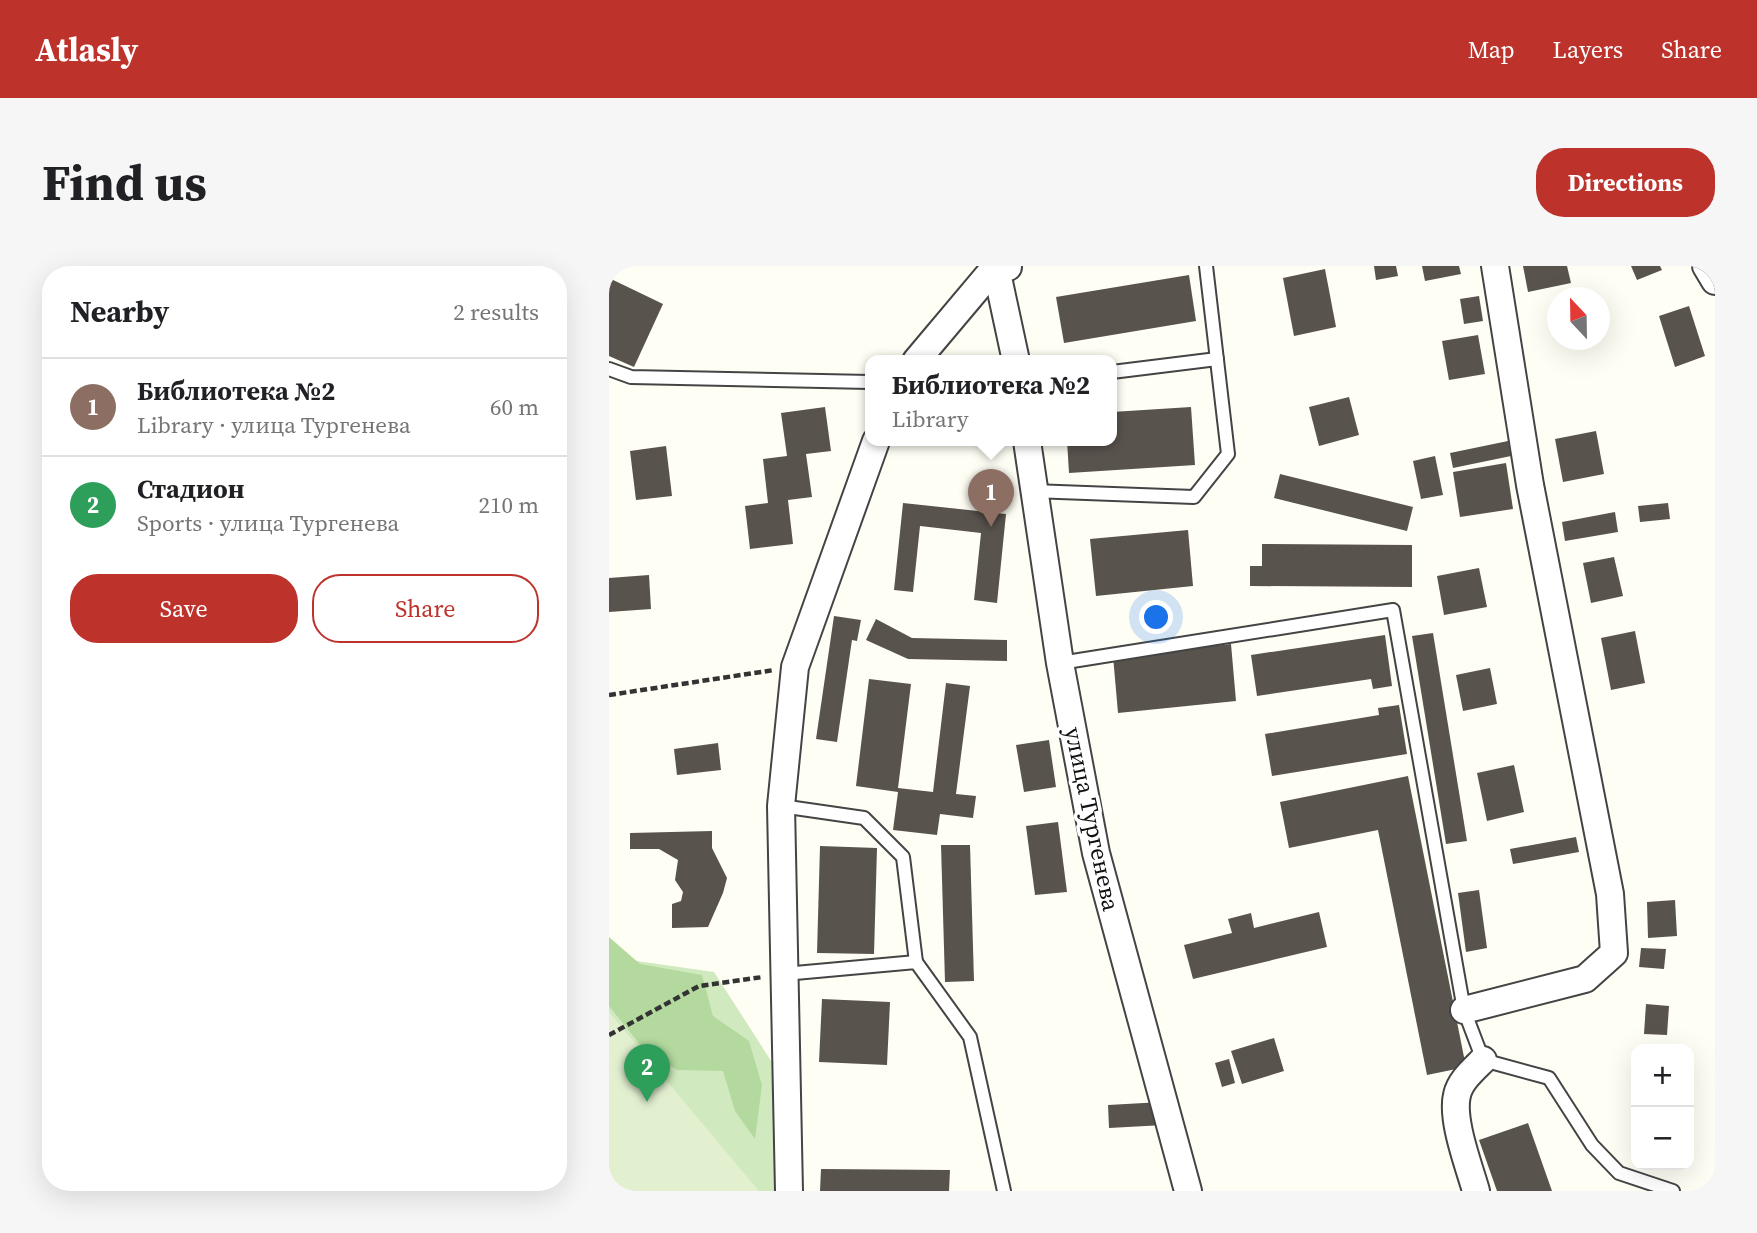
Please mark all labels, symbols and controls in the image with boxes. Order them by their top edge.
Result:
text: Atlasly [35,27,138,72]
text: Map [1468,33,1515,66]
text: Layers [1553,33,1623,66]
text: Share [1661,33,1722,66]
button: Directions [1536,148,1715,217]
text: Find us [42,149,207,216]
north arrow [1547,287,1610,350]
text: Nearby [70,291,169,332]
text: 2 results [453,296,539,328]
popup [865,355,1117,446]
text: Библиотека №2 [892,367,1090,403]
text: Библиотека №2 [137,373,335,409]
text: 1 [87,391,99,423]
text: 60 m [490,391,539,423]
text: Library [892,403,968,435]
text: Library · улица Тургенева [137,409,411,441]
pin: 1 [968,469,1014,527]
text: Стадион [137,471,245,507]
text: 2 [87,489,99,521]
text: 210 m [478,489,539,521]
text: Sports · улица Тургенева [137,507,399,539]
button: Save [70,574,298,643]
button: Share [312,574,539,643]
your location [1139,600,1173,634]
street label: улица Тургенева [1057,724,1128,915]
pin: 2 [624,1044,670,1102]
map controls [1631,1044,1694,1170]
button: + [1631,1044,1694,1107]
button: − [1631,1107,1694,1170]

